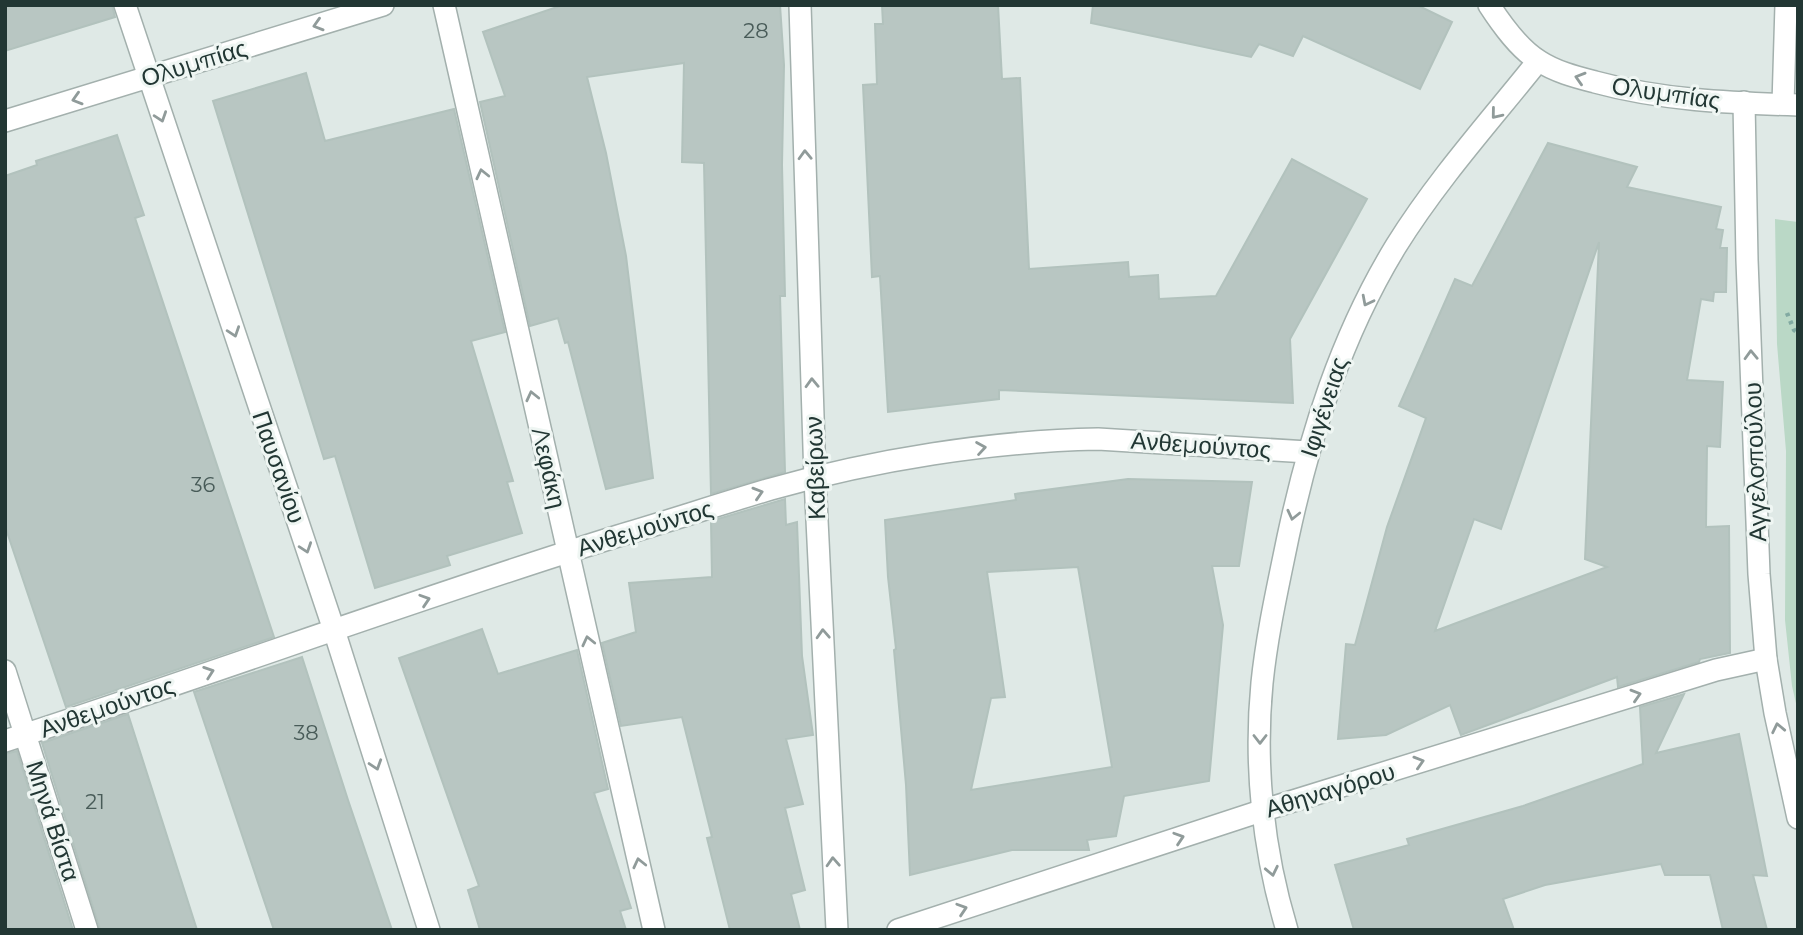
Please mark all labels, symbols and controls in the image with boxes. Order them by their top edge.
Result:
one-way arrow [312,17,324,32]
house number: 28 [743,18,769,43]
street label: Ολυμπίας [138,33,250,93]
one-way arrow [1575,71,1587,86]
street label: Ολυμπίας [1610,71,1722,115]
one-way arrow [71,90,83,105]
one-way arrow [1491,107,1504,119]
one-way arrow [153,110,167,122]
one-way arrow [797,149,812,160]
one-way arrow [476,168,490,180]
one-way arrow [1361,294,1375,306]
one-way arrow [226,326,240,338]
one-way arrow [1743,349,1758,360]
street label: Ιφιγένειας [1294,353,1354,461]
one-way arrow [804,377,820,387]
street label: Αγγελοπούλου [1738,382,1772,542]
one-way arrow [526,390,541,402]
street label: Παυσανίου [246,407,312,527]
street label: Καβείρων [799,416,831,520]
street label: Λεφάκη [526,425,572,511]
street label: Ανθεμούντος [1130,426,1272,464]
one-way arrow [975,441,987,456]
house number: 36 [191,472,216,497]
one-way arrow [752,487,764,502]
street label: Ανθεμούντος [574,494,716,562]
one-way arrow [1287,509,1301,521]
one-way arrow [298,542,312,554]
one-way arrow [418,594,430,608]
one-way arrow [815,629,830,640]
one-way arrow [582,636,596,648]
one-way arrow [203,666,215,680]
street label: Ανθεμούντος [36,670,178,744]
one-way arrow [1630,688,1642,703]
house number: 38 [293,720,319,745]
one-way arrow [1771,722,1786,734]
one-way arrow [1252,735,1268,745]
one-way arrow [1412,756,1425,770]
street label: Μηνά Βίστα [20,757,86,885]
street label: Αθηναγόρου [1262,757,1398,823]
one-way arrow [368,758,382,770]
house number: 21 [85,789,105,814]
one-way arrow [1172,832,1184,846]
one-way arrow [826,856,841,867]
one-way arrow [633,857,647,869]
one-way arrow [1263,865,1278,877]
one-way arrow [956,902,968,917]

